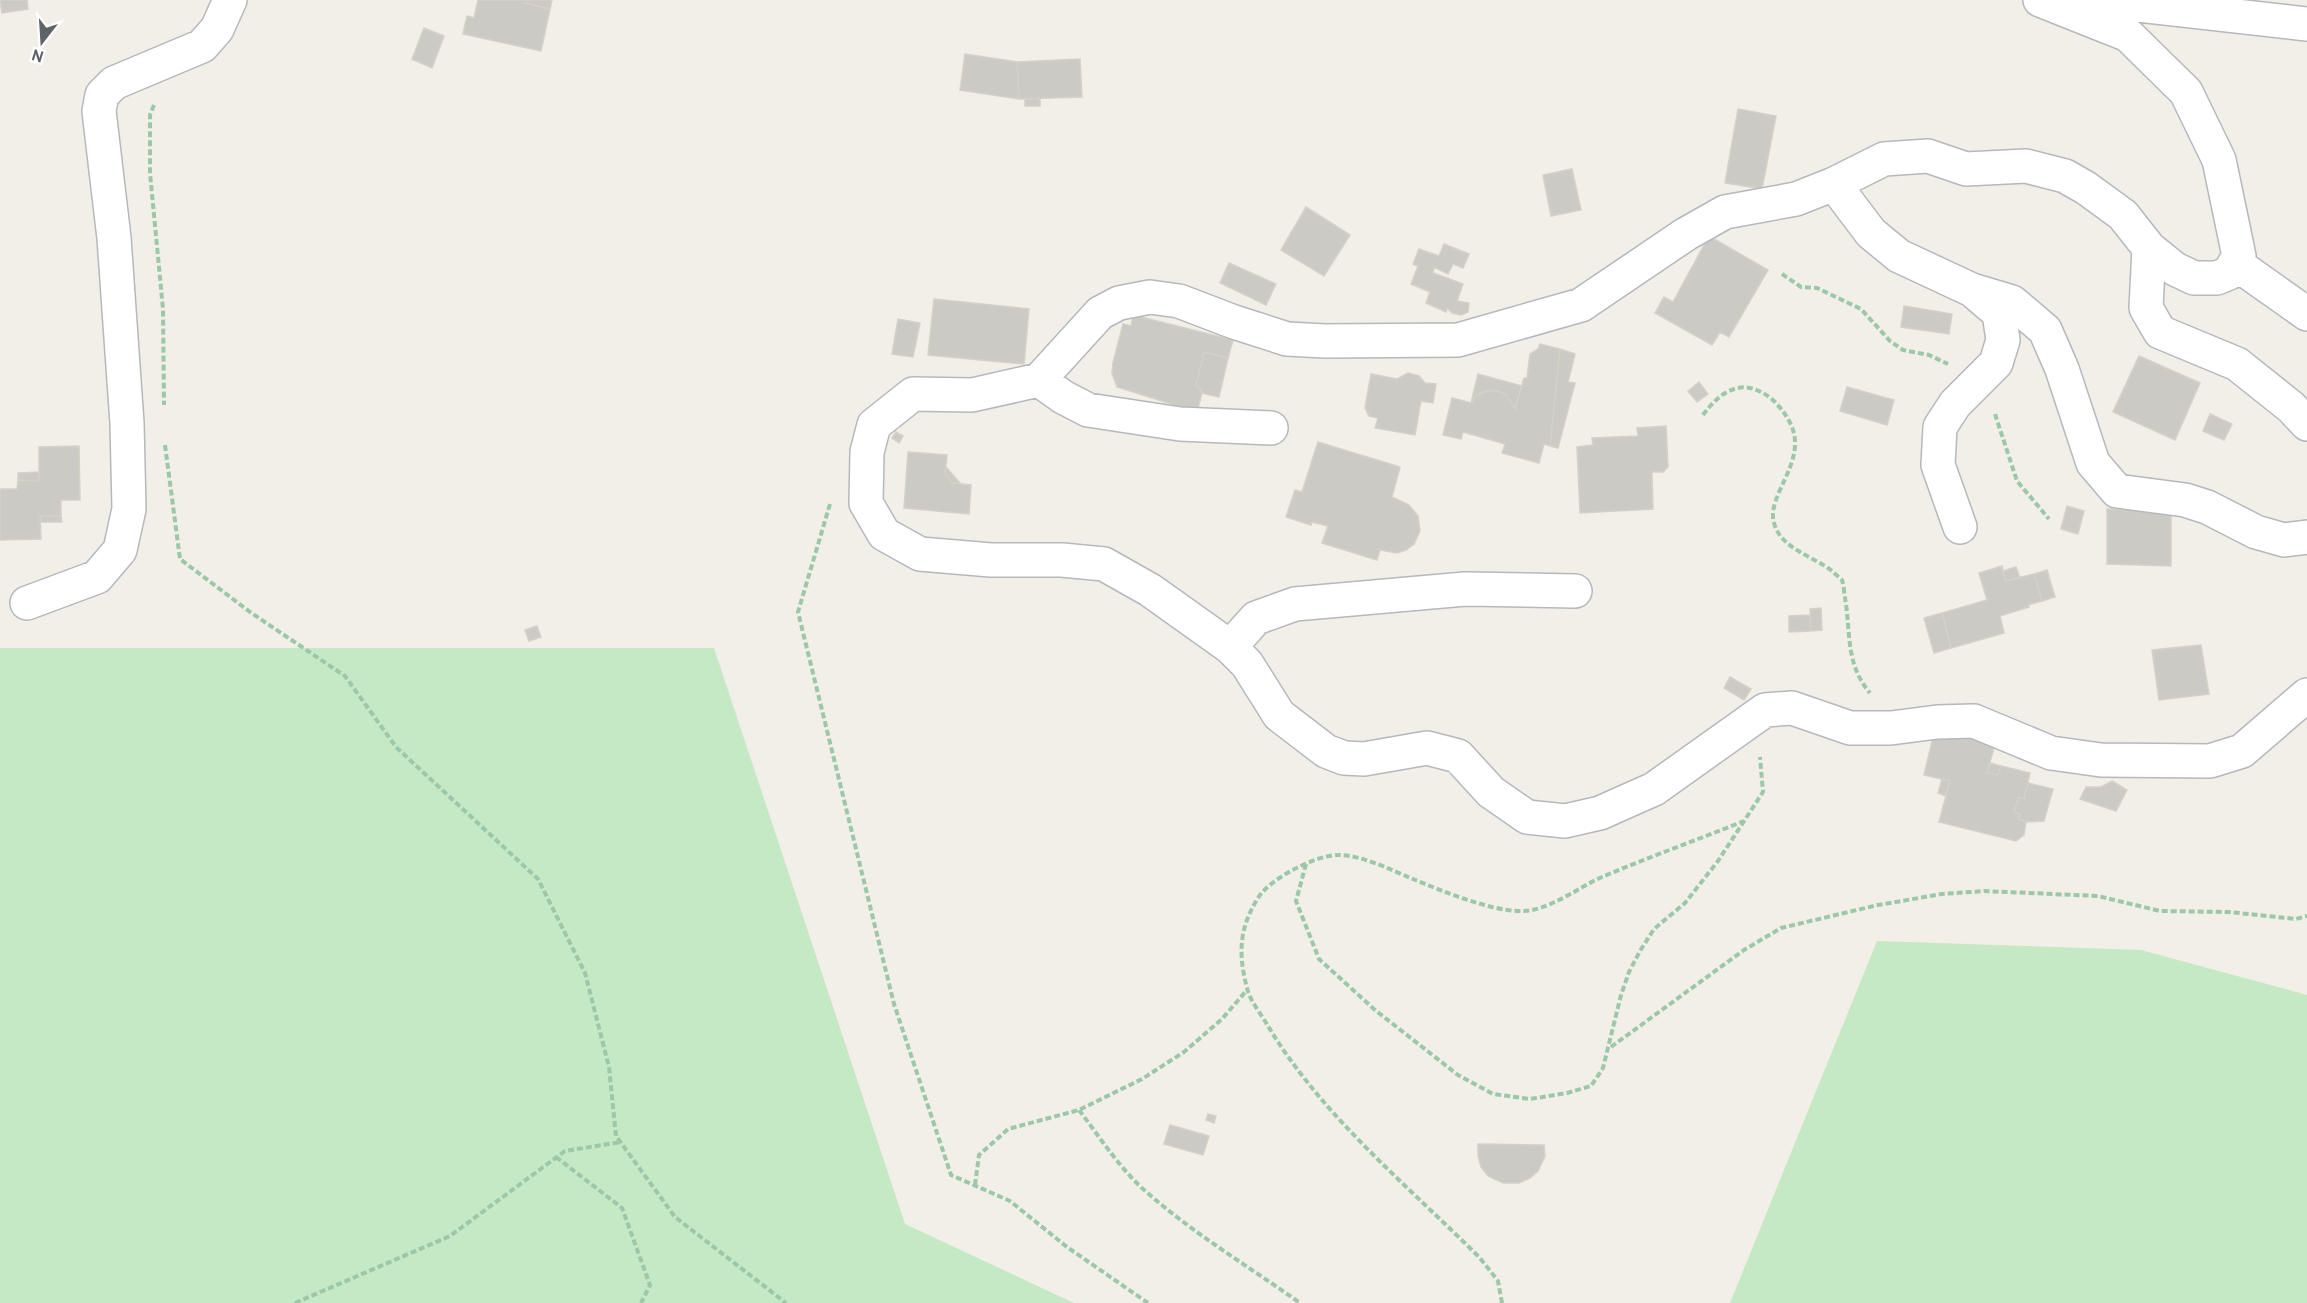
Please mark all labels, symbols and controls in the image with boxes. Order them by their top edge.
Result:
north arrow [12,12,72,72]
text: N [30,43,47,66]

